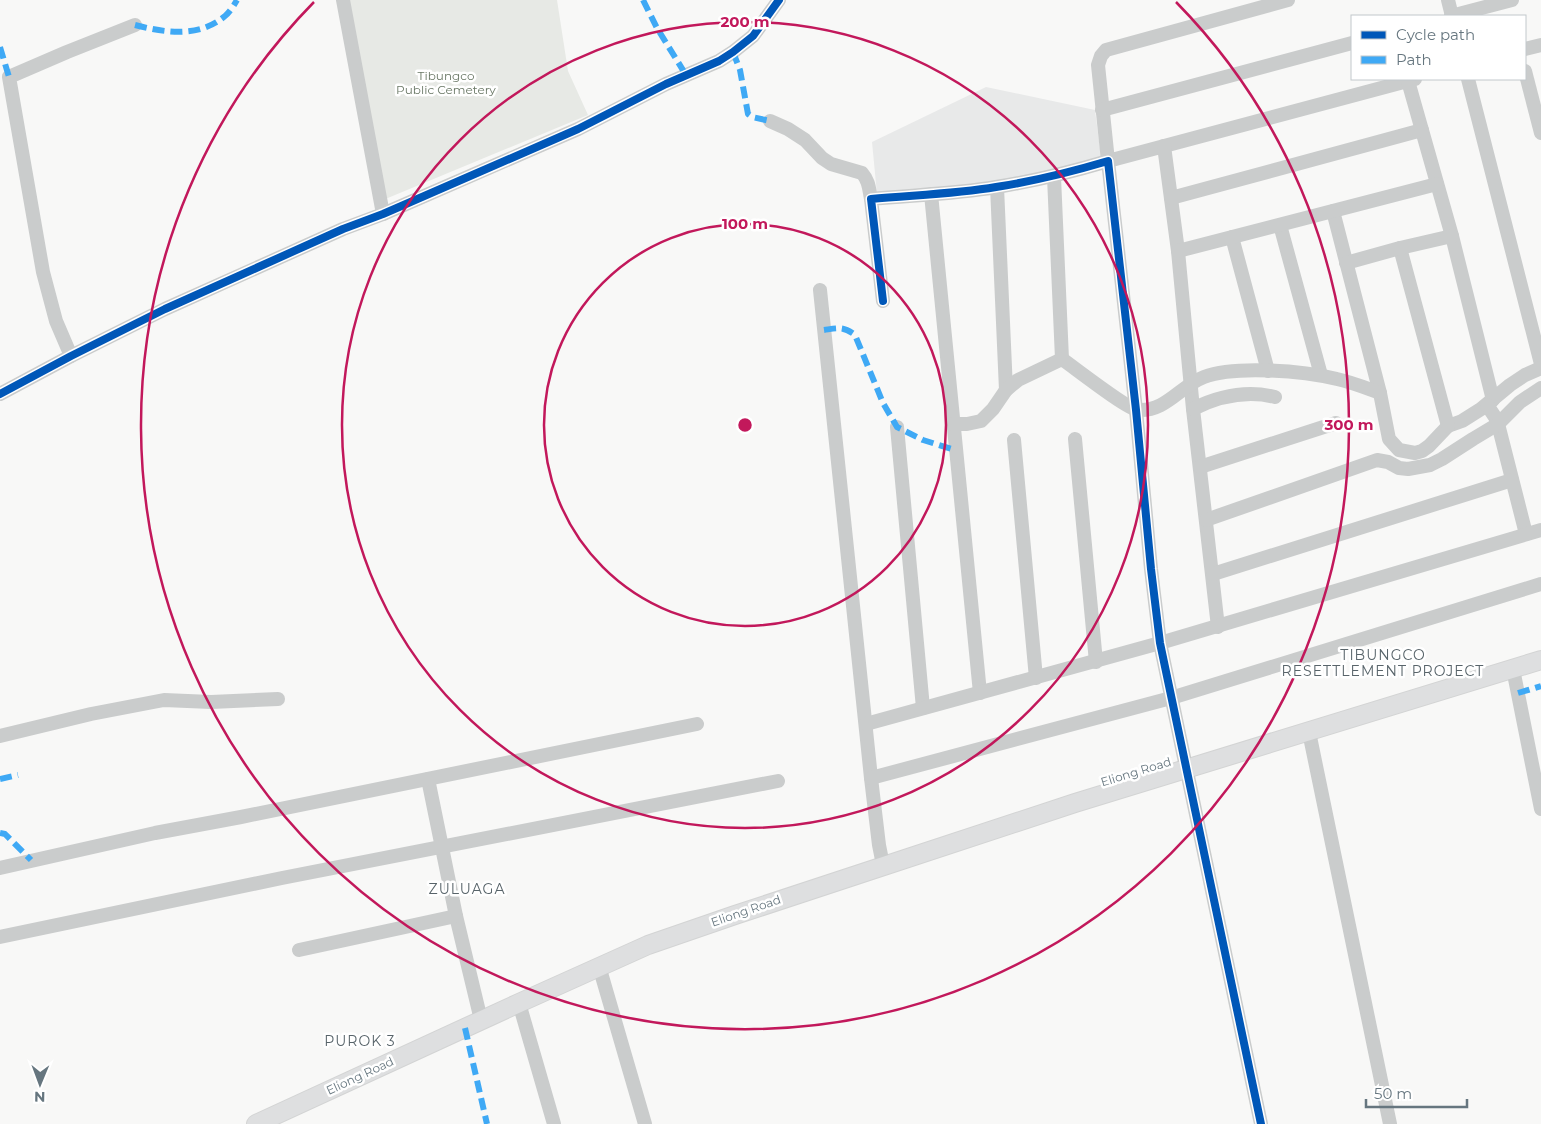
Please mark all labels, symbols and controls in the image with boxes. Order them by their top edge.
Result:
text: 200 m [720,12,770,31]
legend [1351,15,1526,80]
text: Cycle path [1396,25,1475,44]
text: Path [1396,50,1432,69]
park label: Tibungco Public Cemetery [396,68,496,97]
text: 100 m [722,214,768,233]
text: 300 m [1323,415,1374,434]
centre of rings [736,416,754,434]
district label: TIBUNGCO RESETTLEMENT PROJECT [1282,646,1484,680]
street label: Eliong Road [1099,754,1173,789]
district label: ZULUAGA [429,880,505,898]
street label: Eliong Road [709,892,783,929]
district label: PUROK 3 [324,1032,396,1050]
street label: Eliong Road [324,1053,396,1098]
north arrow [15,1059,65,1109]
scale bar [1366,1076,1467,1108]
text: 50 m [1374,1084,1412,1103]
text: N [34,1088,46,1106]

